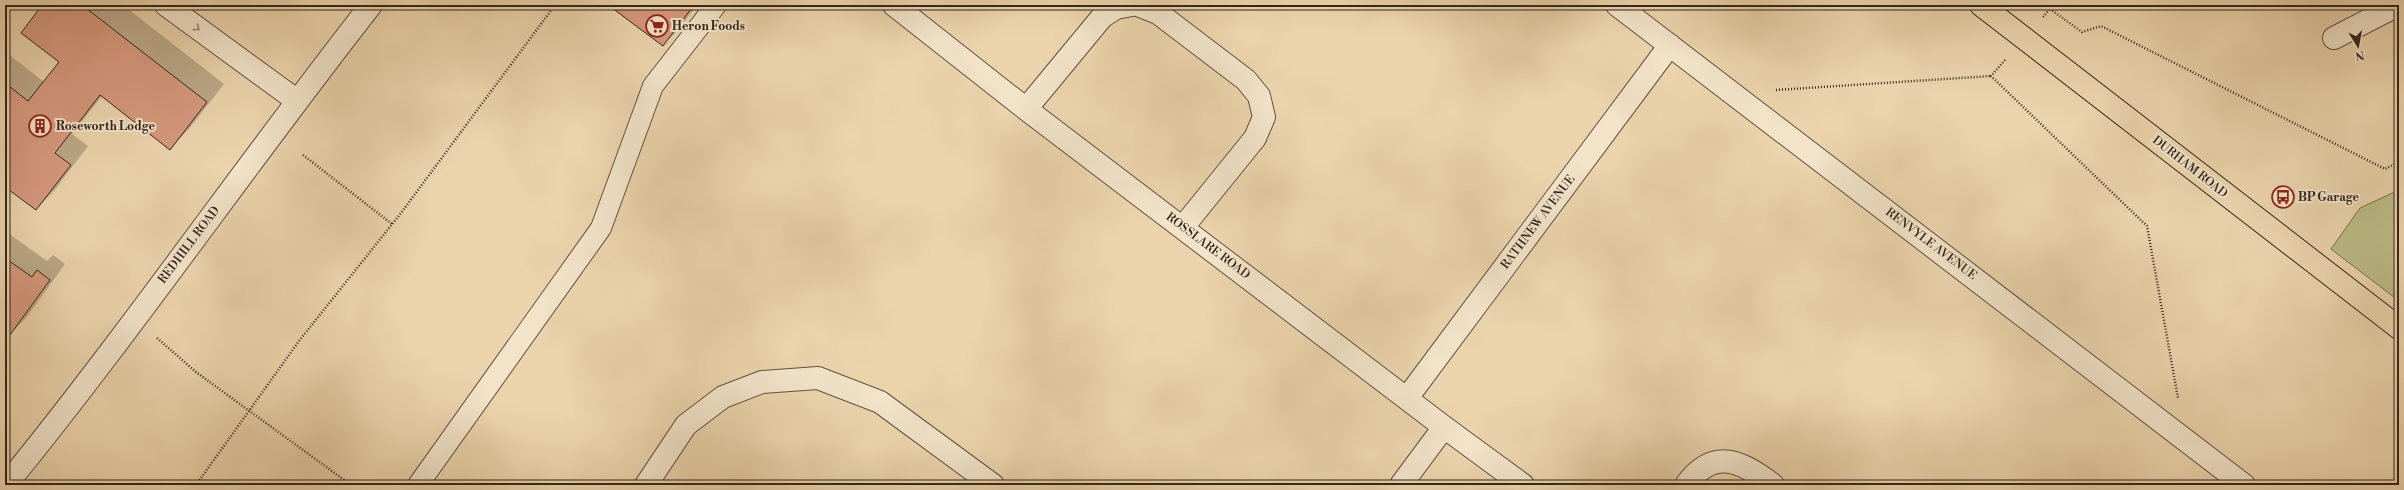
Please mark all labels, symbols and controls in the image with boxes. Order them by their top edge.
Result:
supermarket icon: Heron Foods [644,13,670,39]
place label: Heron Foods [672,19,745,34]
one-way arrow [193,23,200,30]
north arrow [2338,26,2378,66]
text: N [2354,47,2365,63]
building icon: Roseworth Lodge [27,113,53,139]
place label: Roseworth Lodge [56,119,155,134]
street label: DURHAM ROAD [2149,133,2231,201]
street label: RATHNEW AVENUE [1498,172,1578,272]
bus stop icon: BP Garage [2270,184,2296,210]
place label: BP Garage [2298,190,2360,205]
street label: REDHILL ROAD [155,203,223,287]
street label: RENVYLE AVENUE [1882,205,1980,283]
street label: ROSSLARE ROAD [1163,209,1253,283]

